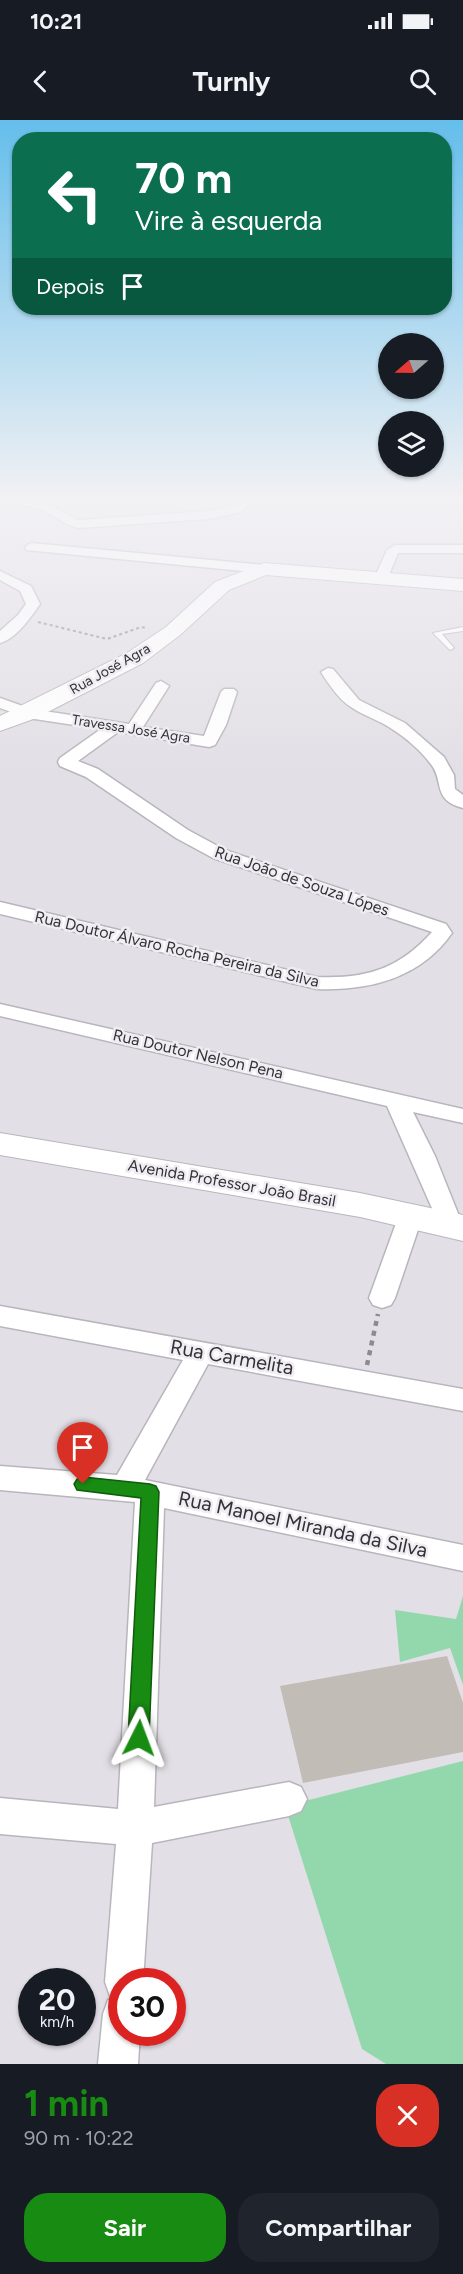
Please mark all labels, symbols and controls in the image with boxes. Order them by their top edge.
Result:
text: 10:21 [30,8,82,35]
icon: back [24,65,57,98]
text: Turnly [193,65,270,98]
icon: search [406,65,439,98]
text: 70 m [135,153,232,204]
icon: left [36,156,114,234]
text: Vire à esquerda [135,204,322,237]
icon: arrive [116,270,149,303]
text: Depois [36,273,104,300]
north arrow [378,333,444,399]
map controls [378,333,444,477]
button: layers [378,411,444,477]
street label: Rua José Agra [67,640,153,698]
street label: Travessa José Agra [71,711,191,747]
street label: Rua João de Souza Lópes [212,842,392,920]
street label: Rua Doutor Álvaro Rocha Pereira da Silva [33,907,321,991]
street label: Rua Doutor Nelson Pena [111,1025,285,1083]
street label: Avenida Professor João Brasil [127,1155,337,1211]
street label: Rua Carmelita [168,1334,296,1380]
pin [57,1422,108,1484]
icon: arrive [66,1431,99,1464]
street label: Rua Manoel Miranda da Silva [176,1486,430,1562]
position arrow [107,1706,171,1770]
speed limit sign: 30 [108,1968,186,2046]
text: 20 [39,1981,75,2018]
text: km/h [40,2013,74,2031]
text: 1 min [24,2082,109,2125]
button: close [376,2084,439,2147]
text: 90 m · 10:22 [24,2126,134,2150]
button: Sair [24,2193,226,2262]
button: Compartilhar [238,2193,439,2262]

